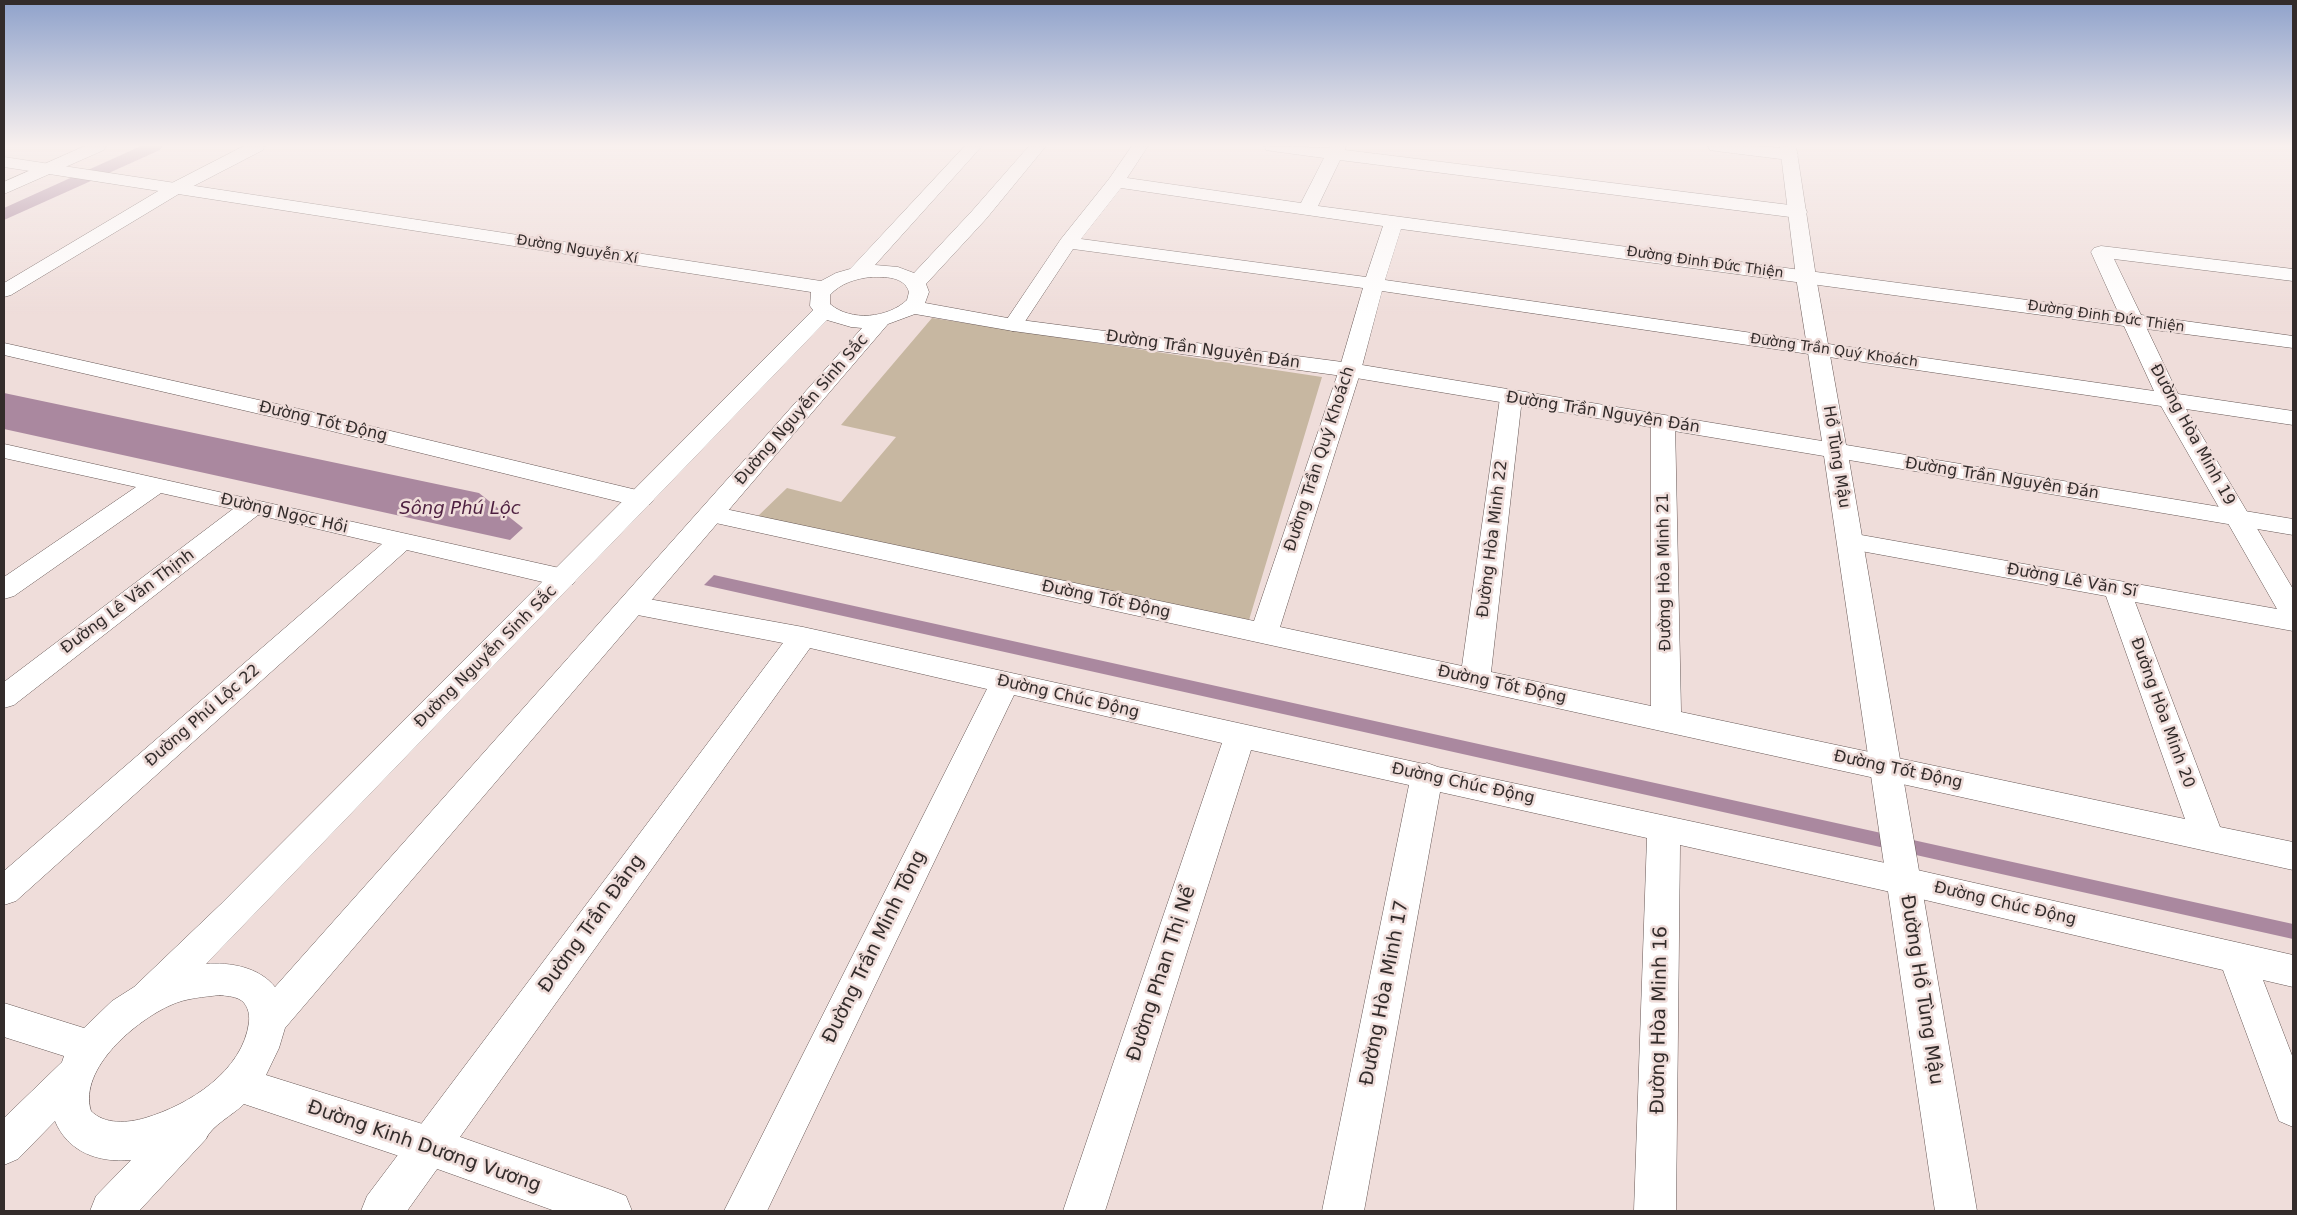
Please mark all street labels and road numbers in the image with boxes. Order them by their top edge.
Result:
street label: Đường Nguyễn Xí [515,232,639,268]
street label: Đường Đinh Đức Thiện [1626,244,1784,282]
street label: Đường Đinh Đức Thiện [2027,298,2185,336]
street label: Đường Trần Nguyên Đán [1105,327,1301,373]
street label: Đường Nguyễn Sinh Sắc [731,331,873,489]
street label: Đường Trần Quý Khoách [1749,331,1919,371]
street label: Đường Hòa Minh 19 [2145,361,2239,509]
street label: Đường Trần Quý Khoách [1281,364,1359,554]
street label: Đường Trần Nguyên Đán [1505,388,1701,438]
street label: Đường Tốt Động [257,398,389,446]
street label: Hồ Tùng Mậu [1818,404,1854,510]
street label: Đường Trần Nguyên Đán [1904,454,2100,504]
street label: Đường Hòa Minh 22 [1474,459,1512,619]
street label: Đường Ngọc Hồi [219,490,349,538]
street label: Đường Hòa Minh 21 [1654,493,1676,651]
street label: Đường Lê Văn Thịnh [58,546,198,658]
street label: Đường Lê Văn Sĩ [2005,560,2139,602]
street label: Đường Tốt Động [1040,577,1172,623]
street label: Đường Nguyễn Sinh Sắc [411,582,561,732]
street label: Đường Hòa Minh 20 [2126,635,2198,791]
street label: Đường Phú Lộc 22 [142,661,264,771]
street label: Đường Tốt Động [1436,662,1568,708]
street label: Đường Chúc Động [995,671,1141,723]
street label: Đường Tốt Động [1832,747,1964,793]
street label: Đường Chúc Động [1390,759,1536,809]
street label: Đường Trần Minh Tông [818,847,932,1047]
street label: Đường Trần Đăng [534,850,650,998]
street label: Đường Chúc Động [1932,878,2078,930]
street label: Đường Phan Thị Nể [1123,884,1201,1064]
street label: Đường Hồ Tùng Mậu [1895,894,1947,1086]
street label: Đường Hòa Minh 17 [1356,899,1414,1087]
street label: Đường Hòa Minh 16 [1647,926,1673,1114]
street label: Đường Kinh Dương Vương [304,1096,544,1198]

